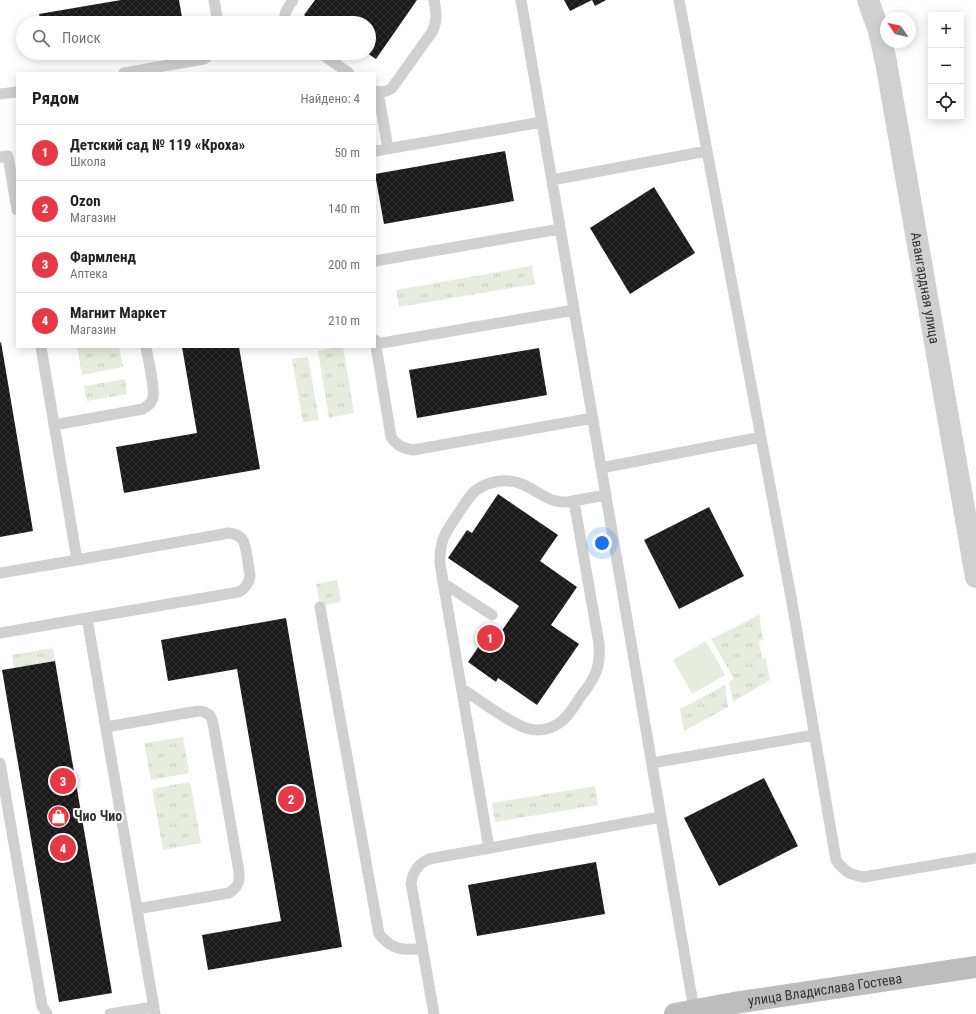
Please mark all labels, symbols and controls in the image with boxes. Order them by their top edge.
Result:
north arrow [880,12,916,48]
map controls [928,12,964,120]
button: + [928,12,964,48]
search box [16,16,376,60]
icon: search [30,27,52,49]
text: Поиск [62,29,101,47]
button: − [928,48,964,84]
button: locate [928,84,964,120]
text: Рядом [32,88,79,108]
text: Найдено: 4 [300,91,360,106]
text: Детский сад № 119 «Кроха» [70,136,245,154]
text: 1 [42,145,48,160]
text: 50 m [334,145,360,160]
text: Школа [70,154,106,169]
text: Ozon [70,192,101,210]
text: 2 [42,201,48,216]
text: 140 m [328,201,360,216]
text: Магазин [70,210,116,225]
street label: Авангардная улица [908,231,943,345]
text: Фармленд [70,248,136,266]
text: 3 [42,257,48,272]
text: 200 m [328,257,360,272]
text: Аптека [70,266,108,281]
text: Магнит Маркет [70,304,166,322]
text: 4 [42,313,48,328]
text: 210 m [328,313,360,328]
text: Магазин [70,322,116,337]
your location [592,533,612,553]
pin: 1 [477,623,503,653]
pin: 3 [50,766,76,796]
pin: 2 [278,784,304,814]
shop icon: Чио Чио [45,803,71,829]
place label: Чио Чио [74,808,122,824]
pin: 4 [50,833,76,863]
street label: улица Владислава Гостева [747,970,903,1009]

